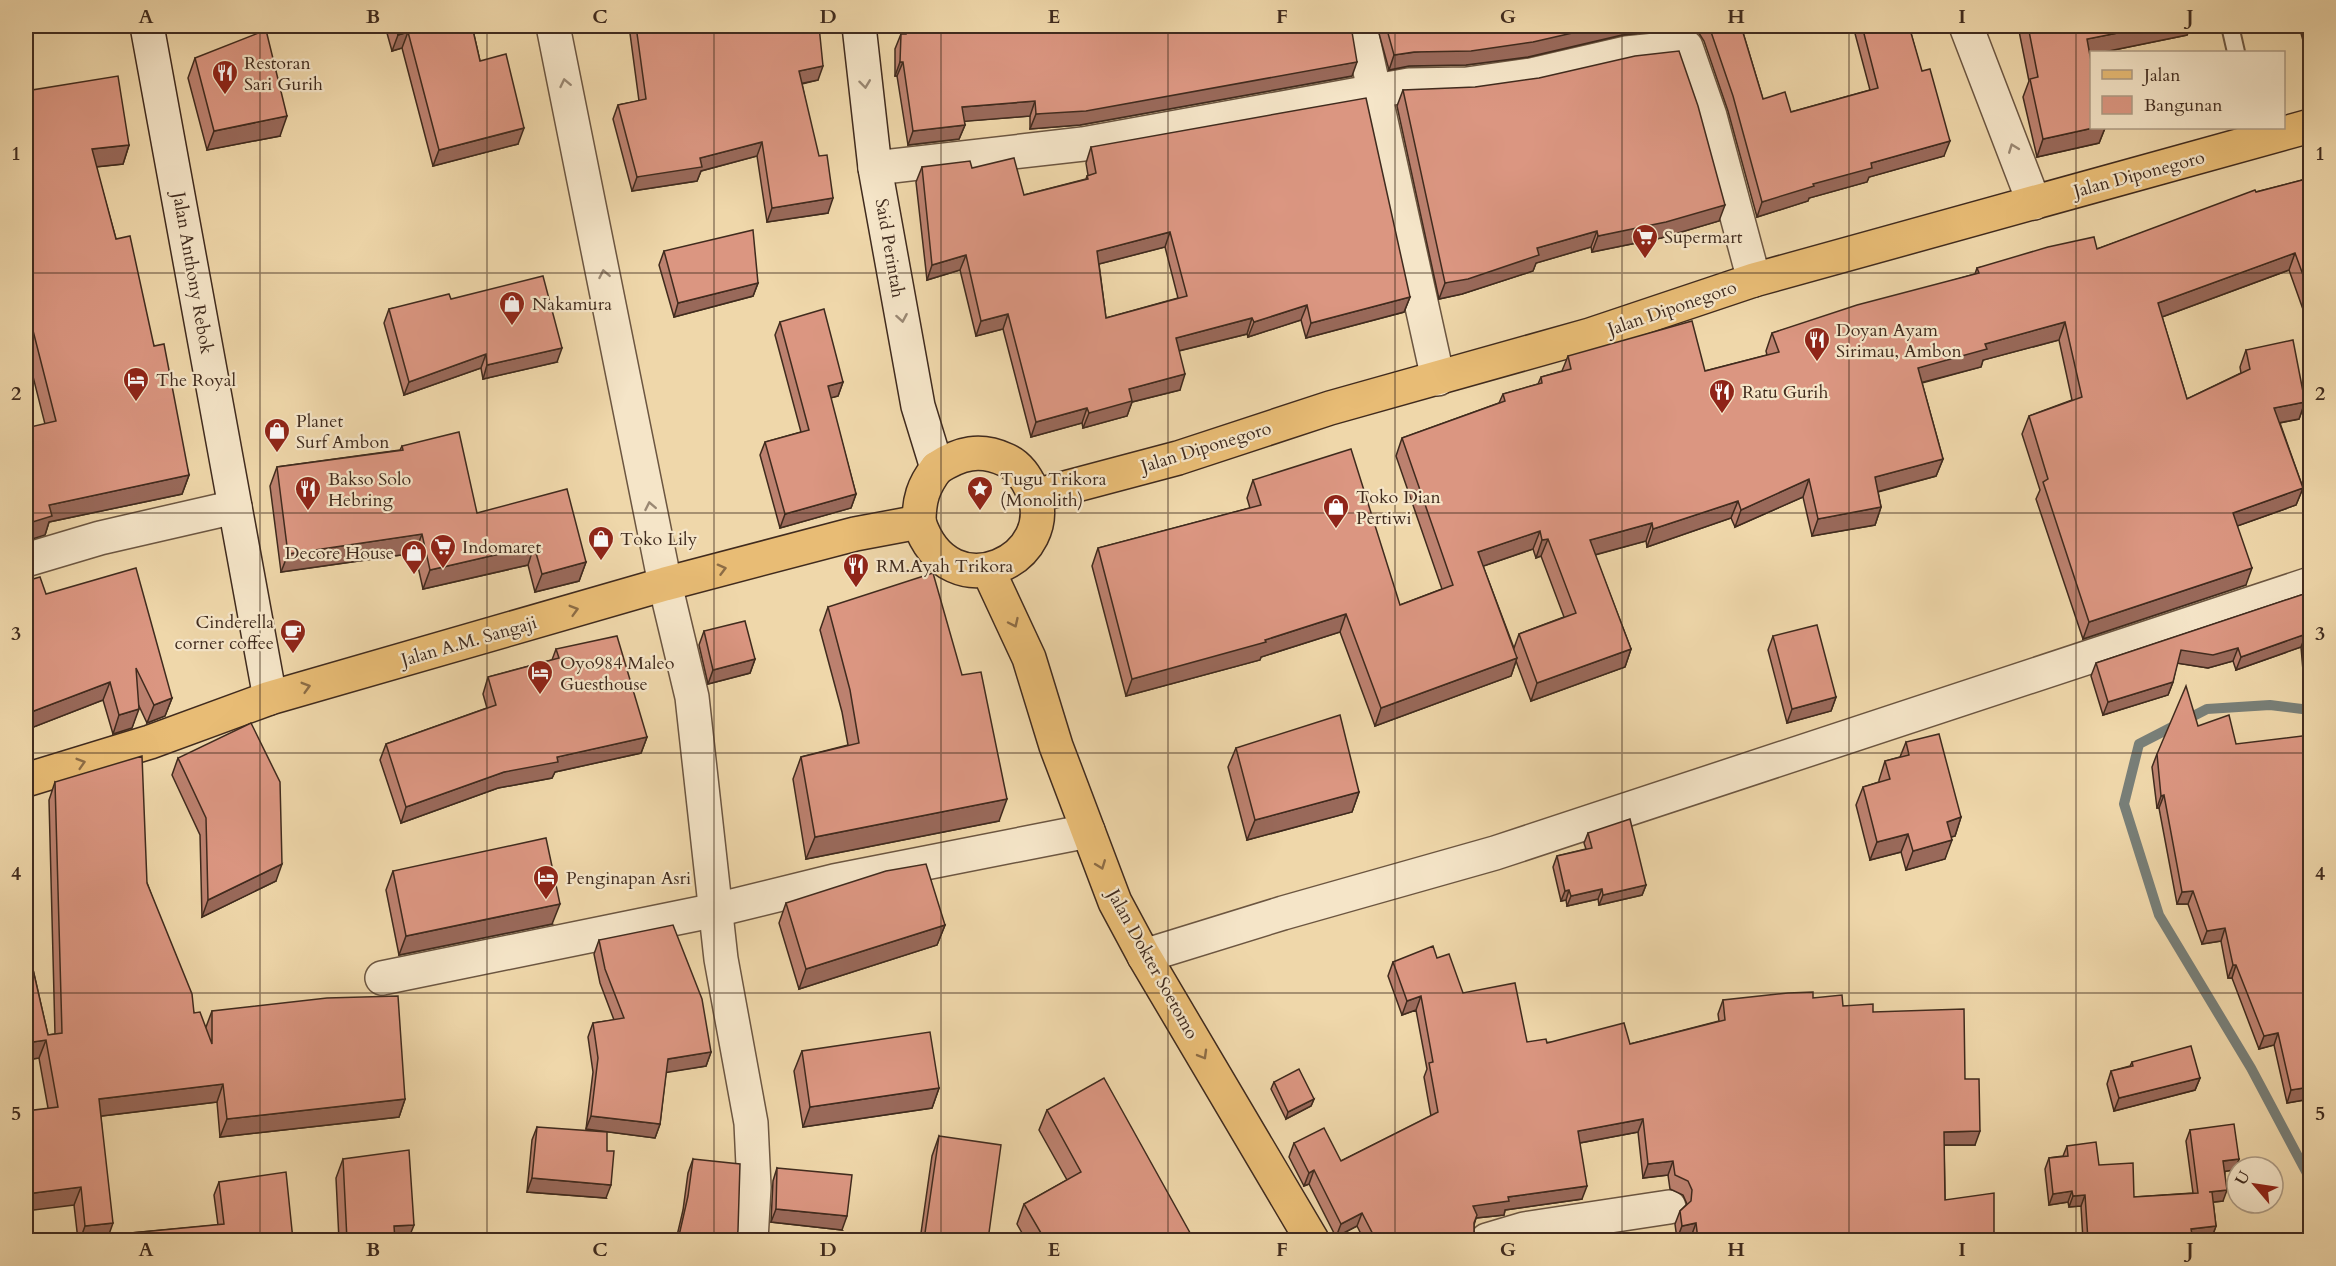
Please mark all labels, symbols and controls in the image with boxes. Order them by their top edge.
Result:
text: A [138,3,154,30]
text: B [366,3,380,30]
text: C [592,3,608,30]
text: D [819,3,837,30]
text: E [1048,3,1060,30]
text: F [1276,3,1288,30]
text: G [1500,3,1516,30]
text: H [1727,3,1745,30]
text: I [1958,3,1966,30]
text: J [2183,3,2194,30]
place label: Restoran Sari Gurih [244,51,323,97]
legend [2090,51,2285,129]
restaurant icon: Restoran Sari Gurih [210,58,240,96]
text: Jalan [2141,63,2181,88]
one-way arrow [559,78,572,88]
one-way arrow [859,79,871,88]
text: Bangunan [2144,93,2223,118]
text: 1 [11,140,21,167]
text: 1 [2315,140,2325,167]
one-way arrow [2008,144,2020,155]
street label: Jalan Diponegoro [2068,145,2208,205]
street label: Jalan Anthony Rebok [165,187,219,356]
street label: Said Perintah [868,197,911,300]
supermarket icon: Supermart [1630,222,1660,260]
place label: Supermart [1664,225,1743,250]
one-way arrow [598,269,611,279]
street label: Jalan Diponegoro [1602,275,1740,343]
shop icon: Nakamura [497,289,527,327]
place label: Nakamura [532,292,612,317]
one-way arrow [895,312,908,322]
place label: Doyan Ayam Sirimau, Ambon [1836,318,1962,364]
restaurant icon: Doyan Ayam Sirimau, Ambon [1802,325,1832,363]
hotel icon: The Royal [121,365,151,403]
place label: The Royal [156,368,237,393]
restaurant icon: Ratu Gurih [1707,377,1737,415]
text: 2 [11,380,21,407]
place label: Ratu Gurih [1742,380,1828,405]
text: 2 [2315,380,2325,407]
place label: Planet Surf Ambon [296,409,390,455]
shop icon: Planet Surf Ambon [262,416,292,454]
street label: Jalan Diponegoro [1135,416,1275,480]
place label: Bakso Solo Hebring [328,467,412,513]
place label: Tugu Trikora (Monolith) [1000,467,1107,513]
restaurant icon: Bakso Solo Hebring [293,474,323,512]
place icon: Tugu Trikora (Monolith) [965,474,995,512]
place label: Toko Dian Pertiwi [1356,485,1442,531]
shop icon: Toko Dian Pertiwi [1321,492,1351,530]
one-way arrow [644,502,657,512]
shop icon: Toko Lily [586,524,616,562]
place label: Toko Lily [620,527,698,552]
supermarket icon: Indomaret [428,532,458,570]
place label: Indomaret [462,535,541,560]
shop icon: Decore House [399,538,429,576]
place label: Decore House [285,541,394,566]
restaurant icon: RM.Ayah Trikora [841,551,871,589]
place label: RM.Ayah Trikora [876,554,1014,579]
one-way arrow [717,564,727,577]
one-way arrow [569,605,579,618]
place label: Cinderella corner coffee [175,610,274,656]
street label: Jalan A.M. Sangaji [395,610,540,674]
one-way arrow [1006,616,1018,627]
cafe icon: Cinderella corner coffee [278,617,308,655]
text: 3 [11,620,21,647]
text: 3 [2315,620,2325,647]
place label: Oyo984 Maleo Guesthouse [560,651,675,697]
hotel icon: Oyo984 Maleo Guesthouse [525,658,555,696]
one-way arrow [300,682,311,694]
one-way arrow [75,758,86,770]
one-way arrow [1094,859,1107,870]
text: 4 [11,860,21,887]
text: 4 [2315,860,2325,887]
hotel icon: Penginapan Asri [531,863,561,901]
place label: Penginapan Asri [566,866,691,891]
street label: Jalan Dokter Soetomo [1099,882,1204,1044]
one-way arrow [1196,1049,1207,1059]
text: 5 [11,1100,21,1127]
text: 5 [2315,1100,2325,1127]
north arrow [2225,1155,2285,1215]
text: U [2230,1167,2256,1189]
text: A [138,1236,154,1263]
text: B [366,1236,380,1263]
text: C [592,1236,608,1263]
text: D [819,1236,837,1263]
text: E [1048,1236,1060,1263]
text: F [1276,1236,1288,1263]
text: G [1500,1236,1516,1263]
text: H [1727,1236,1745,1263]
text: I [1958,1236,1966,1263]
text: J [2183,1236,2194,1263]

